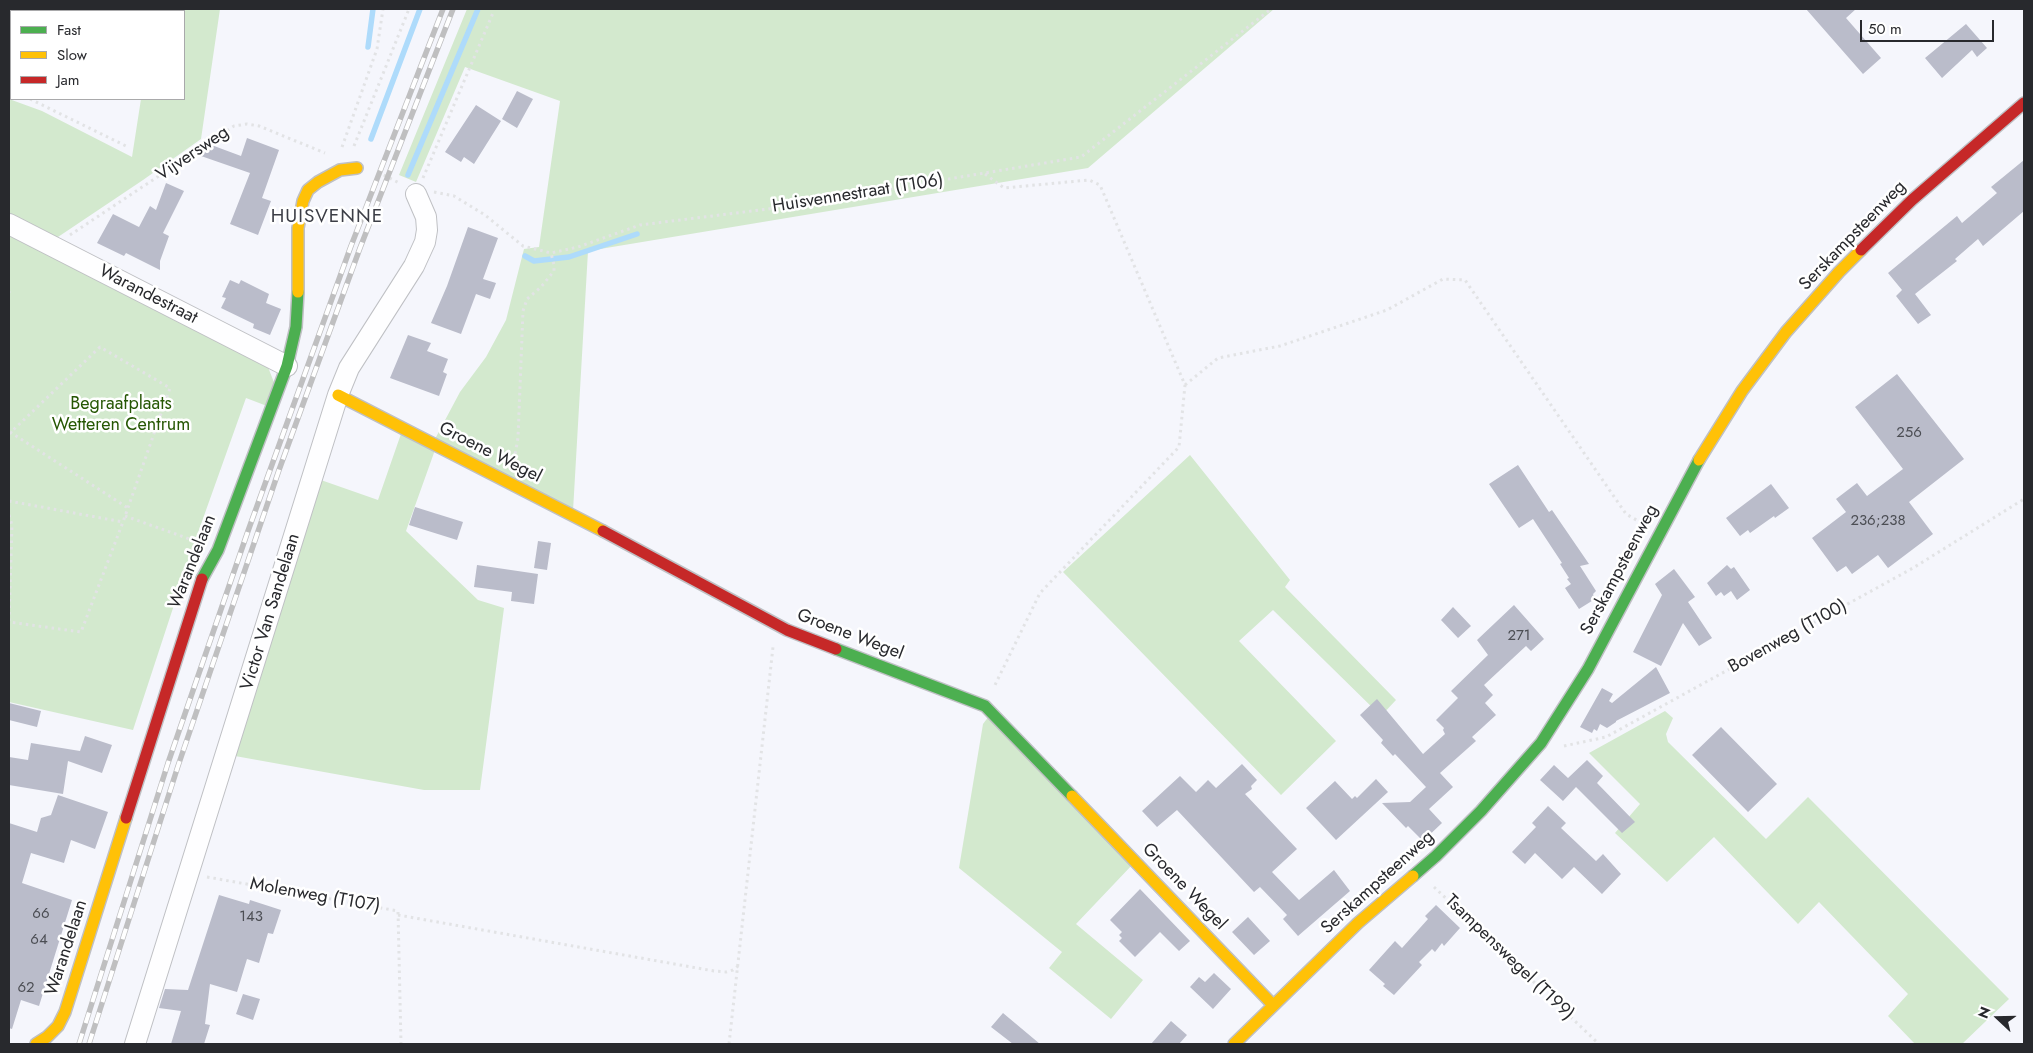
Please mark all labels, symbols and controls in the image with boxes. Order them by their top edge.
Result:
legend [10,10,185,100]
scale bar [1863,10,1997,42]
text: 50 m [1868,18,1902,40]
text: Fast [57,19,81,41]
text: Slow [57,44,87,66]
text: Jam [57,69,80,91]
street label: Vijversweg [153,122,233,186]
street label: Huisvennestraat (T106) [771,170,945,218]
street label: Serskampsteenweg [1795,177,1911,295]
district label: HUISVENNE [270,206,384,228]
street label: Warandestraat [95,261,201,329]
park label: Begraafplaats Wetteren Centrum [52,394,190,436]
street label: Groene Wegel [435,418,545,488]
house number: 256 [1896,424,1922,442]
street label: Serskampsteenweg [1577,501,1663,639]
street label: Warandelaan [164,512,222,612]
house number: 236;238 [1850,512,1906,530]
street label: Victor Van Sandelaan [237,531,305,693]
street label: Bovenweg (T100) [1725,596,1851,678]
street label: Groene Wegel [794,605,906,665]
house number: 271 [1507,627,1531,645]
street label: Serskampsteenweg [1317,827,1439,939]
street label: Groene Wegel [1137,839,1231,935]
street label: Molenweg (T107) [248,874,382,918]
street label: Tsampenswegel (T199) [1440,891,1578,1025]
street label: Warandelaan [41,897,93,999]
house number: 66 [32,905,50,923]
house number: 143 [239,908,263,926]
house number: 64 [30,931,48,949]
house number: 62 [17,979,35,997]
north arrow [1973,993,2023,1043]
text: N [1973,1004,1995,1021]

